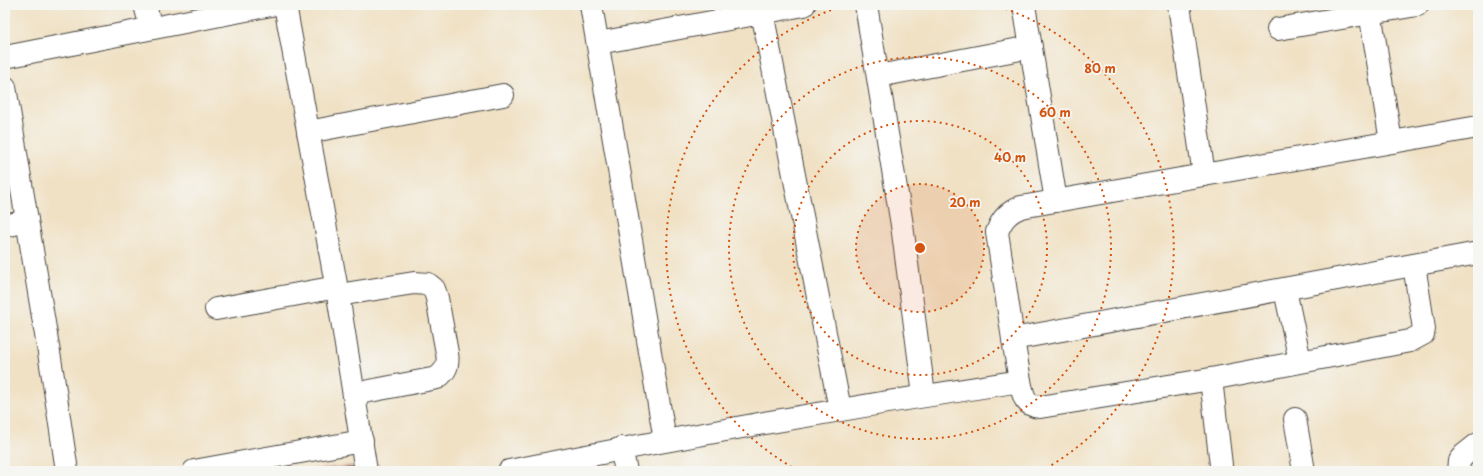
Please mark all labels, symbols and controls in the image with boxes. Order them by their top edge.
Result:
text: 80 m [1084,59,1116,77]
text: 60 m [1039,103,1071,121]
text: 40 m [994,148,1026,166]
text: 20 m [949,193,981,211]
centre of rings [913,241,927,255]

